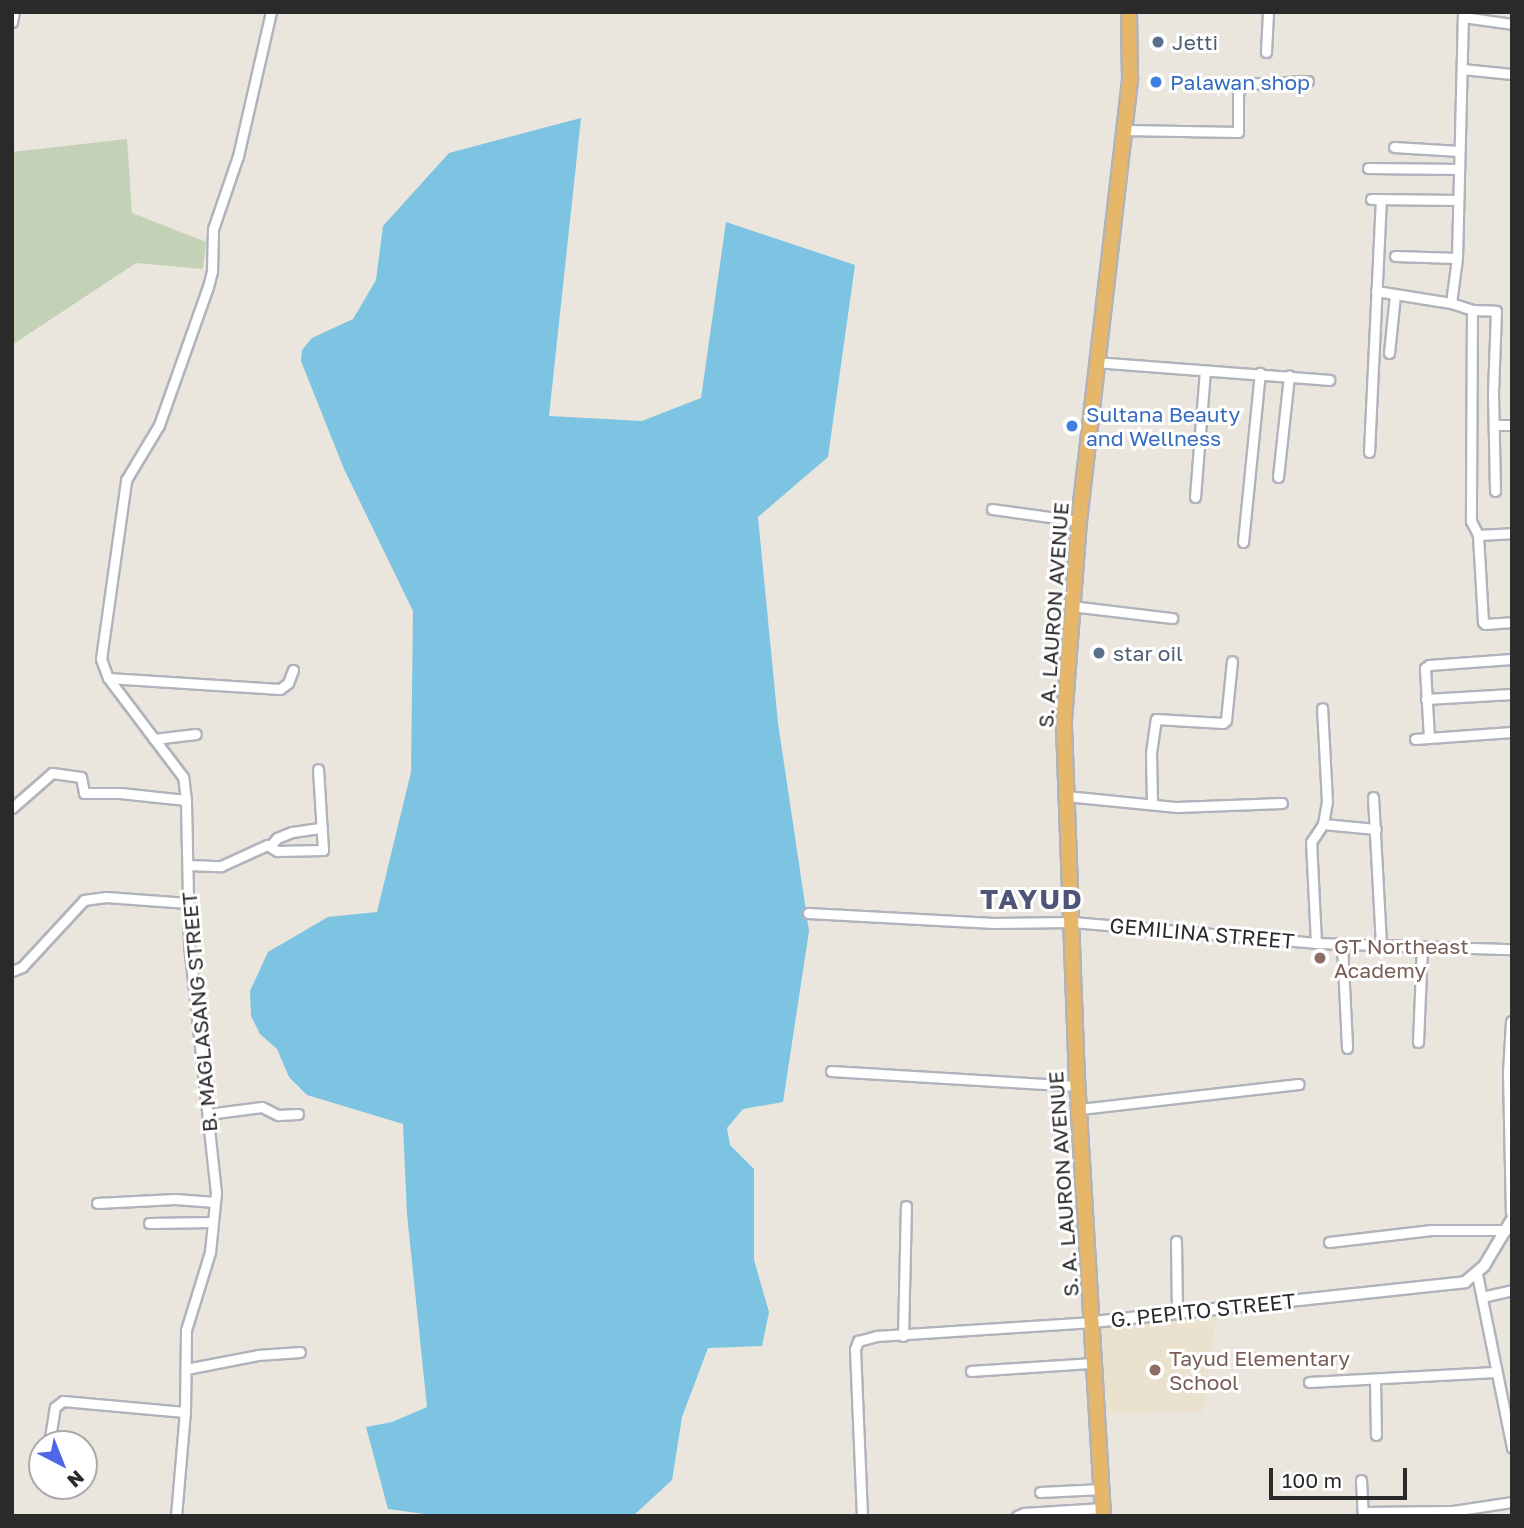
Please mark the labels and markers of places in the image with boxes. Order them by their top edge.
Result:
place label: Jetti [1172,29,1218,55]
marker: Jetti [1150,34,1166,50]
place label: Palawan shop [1170,69,1310,95]
marker: Palawan shop [1148,74,1164,90]
place label: Sultana Beauty and Wellness [1086,401,1240,451]
marker: Sultana Beauty and Wellness [1064,418,1080,434]
place label: star oil [1113,640,1183,666]
marker: star oil [1091,645,1107,661]
place label: GT Northeast Academy [1334,933,1469,983]
marker: GT Northeast Academy [1312,950,1328,966]
place label: Tayud Elementary School [1169,1345,1350,1395]
marker: Tayud Elementary School [1147,1362,1163,1378]

